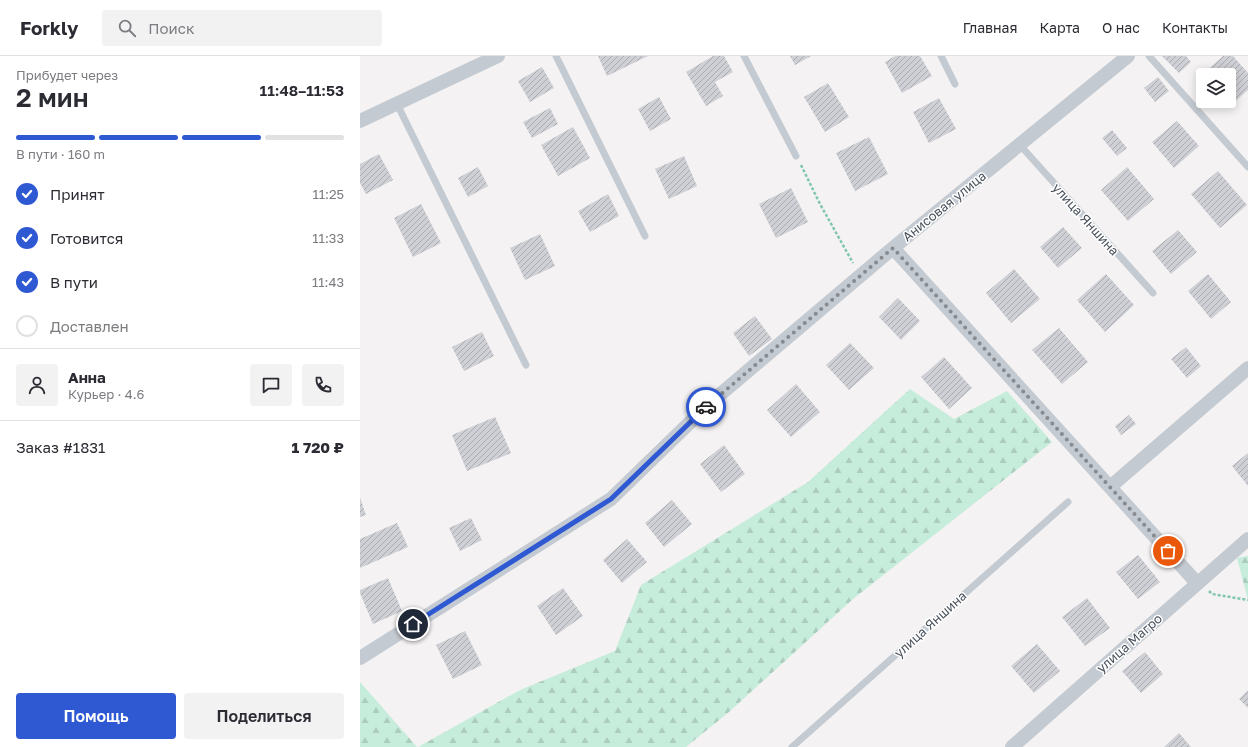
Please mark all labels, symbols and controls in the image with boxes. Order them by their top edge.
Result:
search box [102,10,382,46]
text: Forkly [20,16,78,39]
icon: search [116,17,138,39]
text: Поиск [148,19,195,37]
text: Главная [963,19,1017,36]
text: Карта [1039,19,1080,36]
text: О нас [1102,19,1140,36]
text: Контакты [1162,19,1228,36]
text: Прибудет через [16,67,118,83]
map controls [1196,68,1236,108]
button: layers [1196,68,1236,108]
text: 11:48–11:53 [260,81,344,99]
text: 2 мин [16,82,89,113]
text: В пути · 160 m [16,146,105,162]
street label: Анисовая улица [899,167,989,245]
street label: улица Яншина [1049,179,1123,259]
icon: check [16,183,38,205]
text: Принят [50,185,105,203]
text: 11:25 [312,186,344,202]
icon: check [16,227,38,249]
text: Готовится [50,229,123,247]
text: 11:33 [312,230,344,246]
icon: check [16,271,38,293]
text: В пути [50,273,98,291]
text: 11:43 [312,274,344,290]
text: Доставлен [50,317,129,335]
button: person [16,364,58,406]
button: chat [250,364,292,406]
button: phone [302,364,344,406]
text: Анна [68,368,106,386]
text: Курьер · 4.6 [68,386,144,402]
courier [686,387,726,427]
icon: car [695,396,717,418]
text: Заказ #1831 [16,438,105,456]
text: 1 720 ₽ [292,438,344,456]
pin [1151,534,1185,568]
icon: bag [1157,540,1179,562]
street label: улица Яншина [890,587,970,661]
pin [396,607,430,641]
street label: улица Магро [1093,610,1165,676]
icon: home [402,613,424,635]
button: Помощь [16,693,176,739]
button: Поделиться [184,693,344,739]

